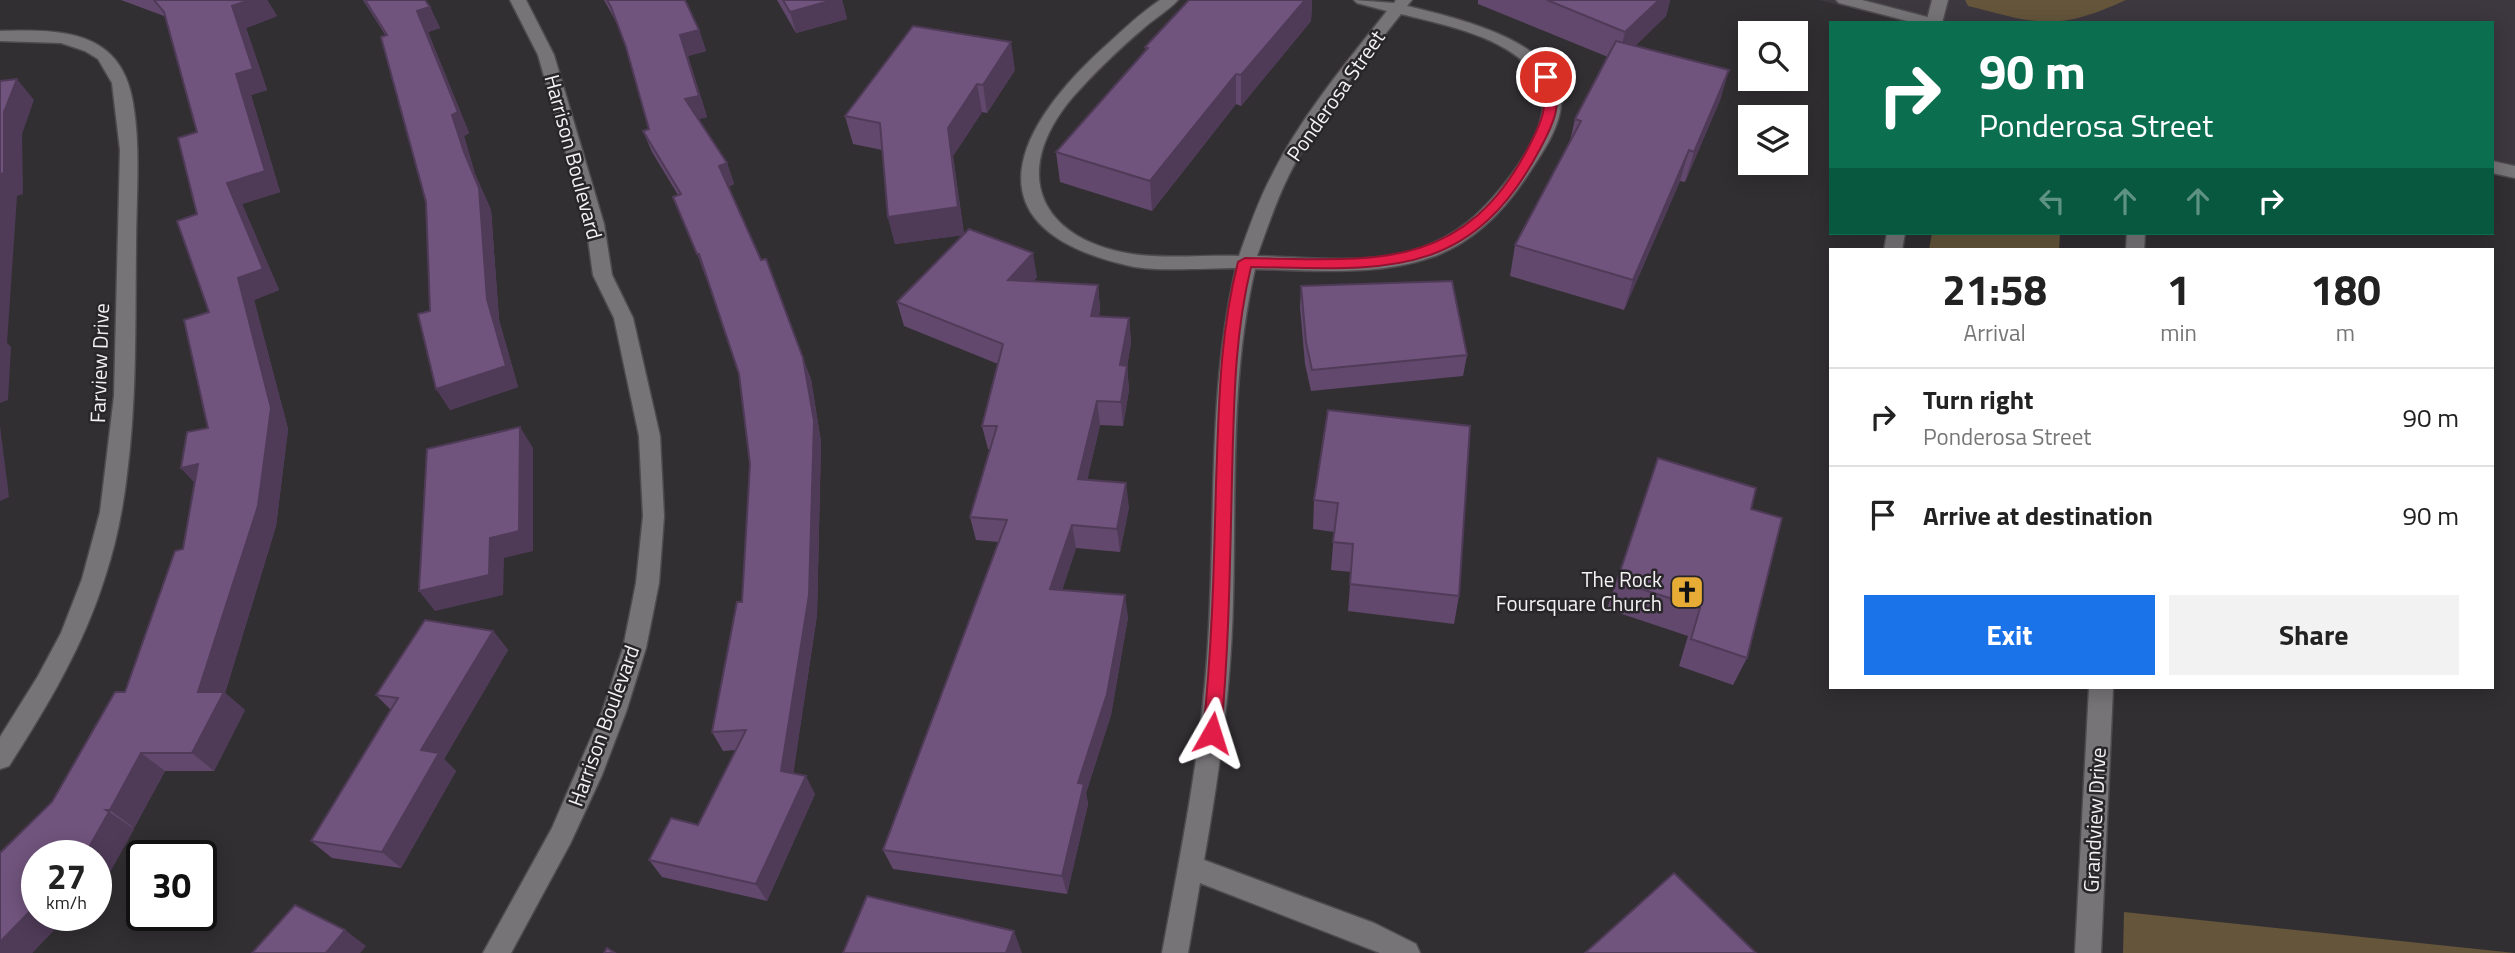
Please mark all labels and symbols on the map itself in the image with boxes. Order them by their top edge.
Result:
street label: Ponderosa Street [1278,23,1393,168]
pin [1516,47,1576,107]
street label: Harrison Boulevard [537,71,611,243]
street label: Farview Drive [81,302,117,423]
place label: The Rock Foursquare Church [1496,563,1662,619]
church icon: The Rock Foursquare Church [1668,573,1706,611]
street label: Harrison Boulevard [559,640,647,811]
position arrow [1175,696,1249,770]
street label: Grandview Drive [2074,747,2114,893]
speed limit sign: 30 [126,840,217,931]

